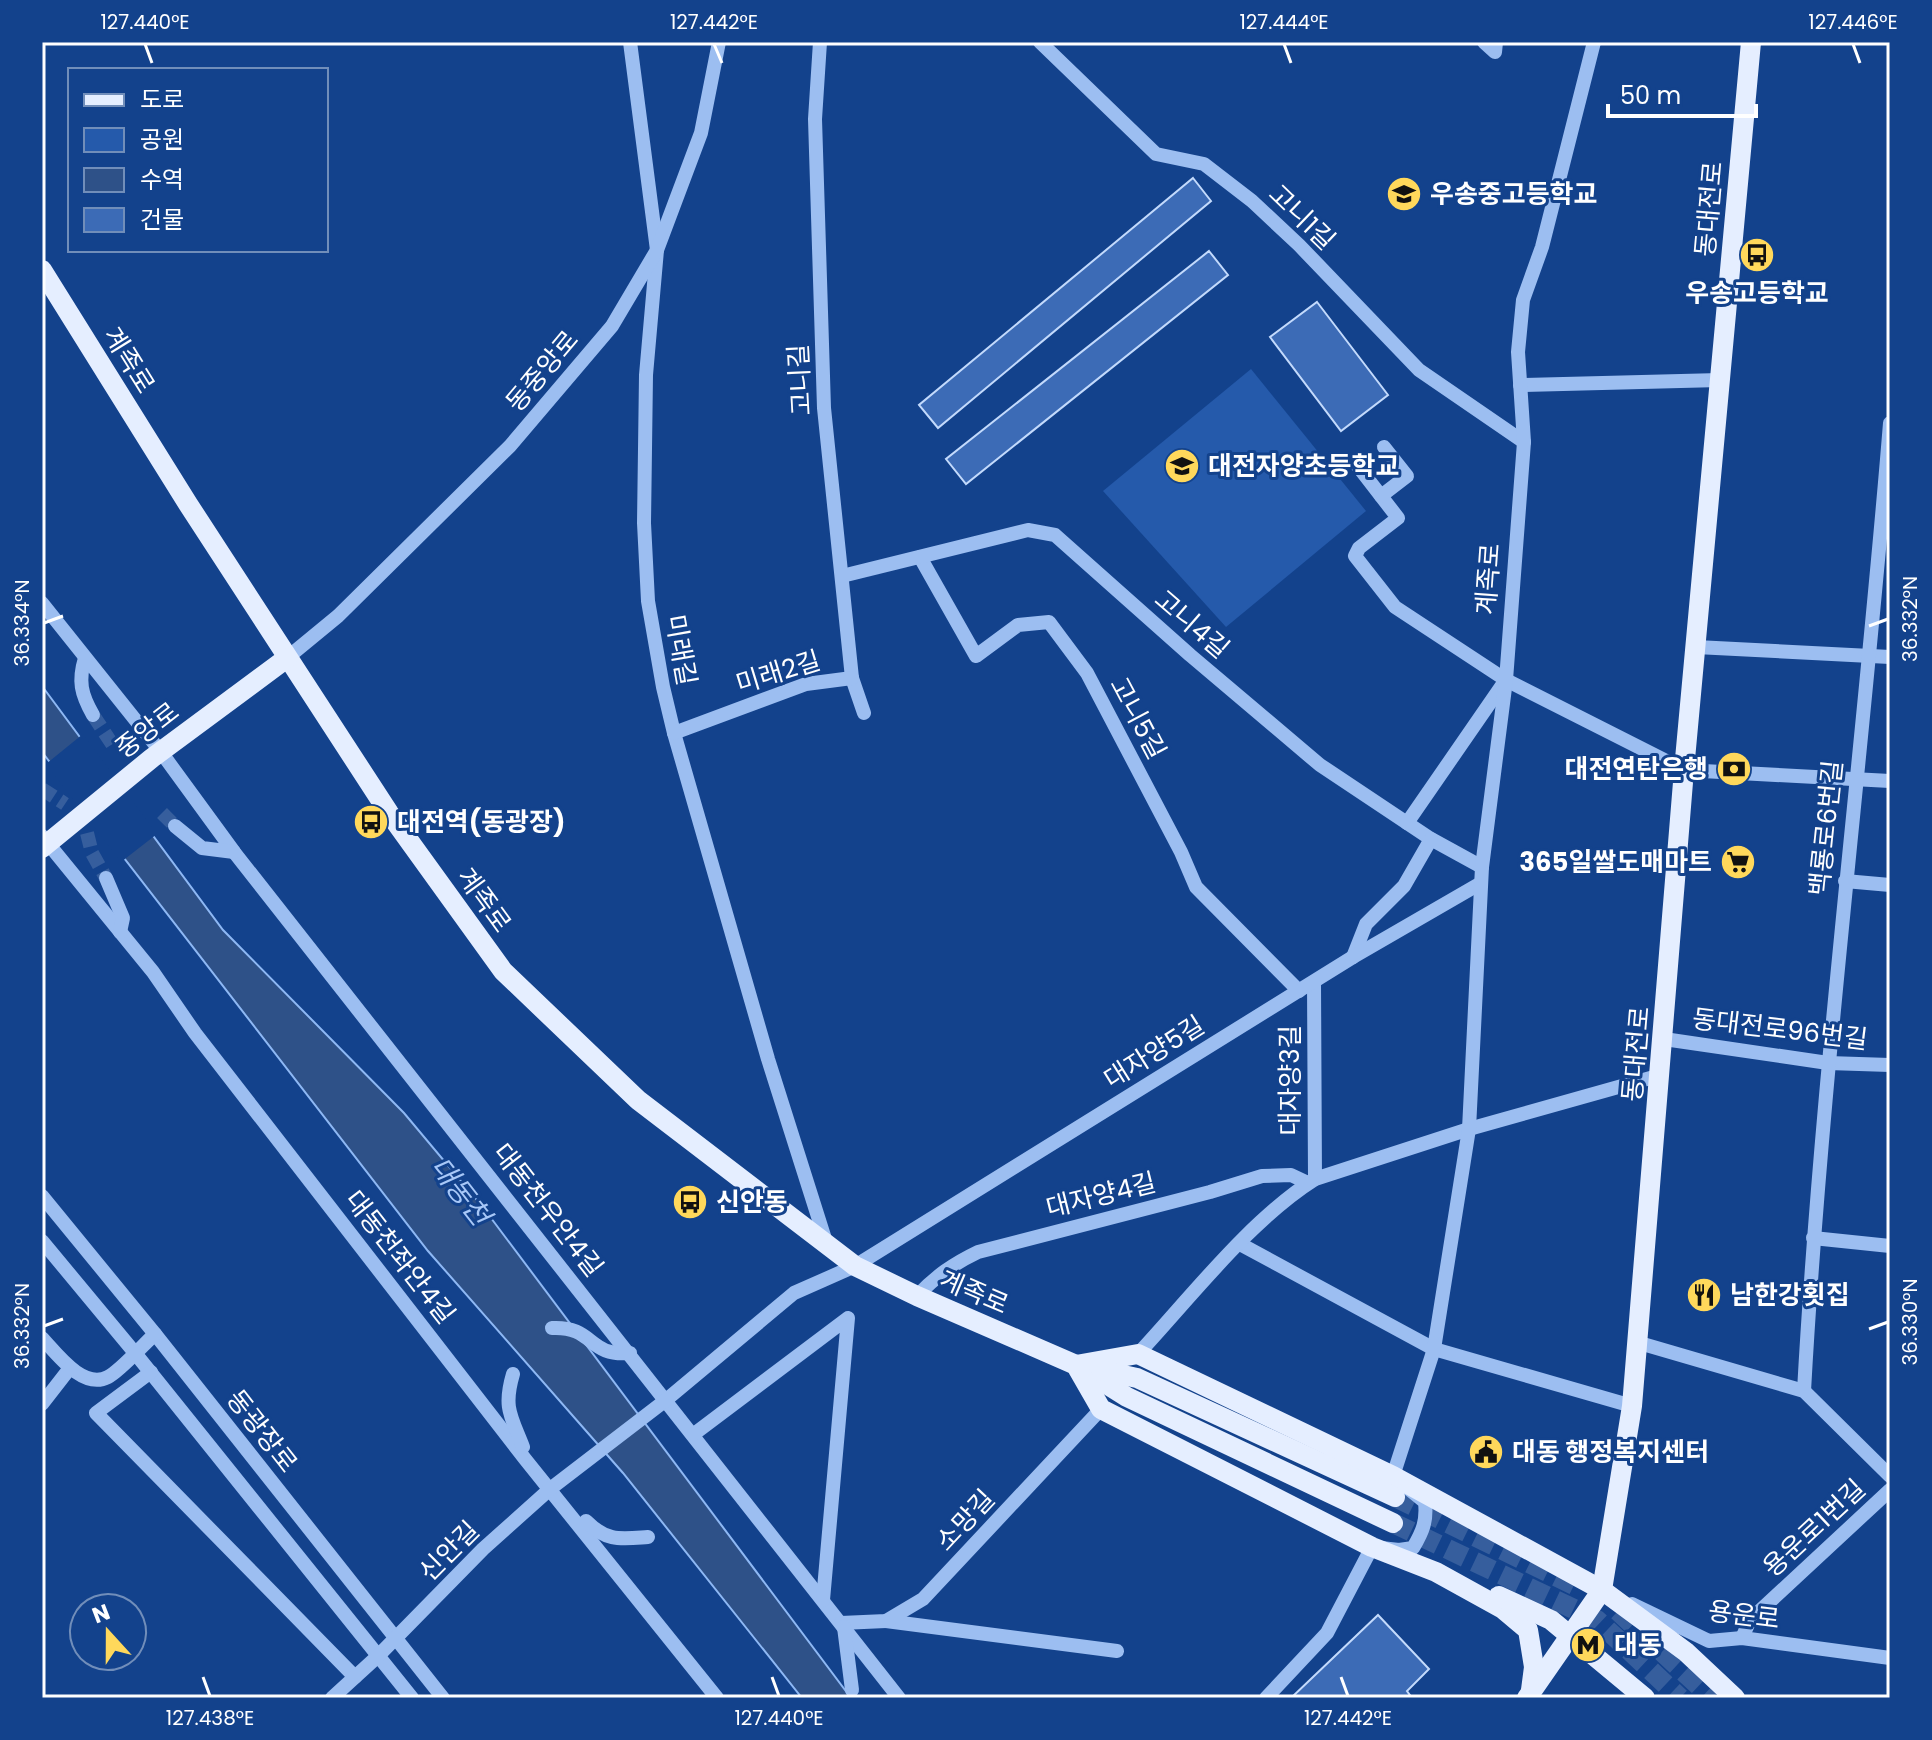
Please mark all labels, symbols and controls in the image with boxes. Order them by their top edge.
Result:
text: 127.440°E [100,8,190,36]
text: 127.442°E [670,8,758,36]
text: 127.444°E [1239,8,1329,36]
text: 127.446°E [1808,8,1898,36]
legend [68,68,328,252]
scale bar [1608,68,1756,118]
text: 50 m [1620,79,1681,112]
text: 도로 [140,83,184,116]
text: 공원 [140,123,184,156]
street label: 동대전로 [1687,160,1731,258]
text: 수역 [140,163,184,196]
school or university icon: 우송중고등학교 [1385,175,1423,213]
street label: 고니1길 [1261,176,1343,258]
place label: 우송중고등학교 [1430,176,1597,212]
text: 건물 [140,203,184,236]
bus stop icon: 우송고등학교 [1738,236,1776,274]
place label: 우송고등학교 [1685,275,1829,311]
street label: 계족로 [95,320,163,400]
street label: 동중앙로 [497,323,587,419]
street label: 고니길 [780,343,820,417]
school or university icon: 대전자양초등학교 [1163,447,1201,485]
place label: 대전자양초등학교 [1208,448,1399,484]
street label: 계족로 [1468,542,1508,616]
text: 36.332°N [1896,576,1924,662]
text: 36.334°N [8,579,36,667]
street label: 고니4길 [1147,582,1237,666]
street label: 미래길 [657,612,705,688]
street label: 미래2길 [731,642,825,702]
street label: 고니5길 [1101,671,1175,765]
street label: 중앙로 [108,694,186,766]
bank icon: 대전연탄은행 [1715,750,1753,788]
place label: 대전연탄은행 [1564,751,1708,787]
street label: 백룡로6번길 [1801,758,1851,898]
bus stop icon: 대전역(동광장) [352,803,390,841]
place label: 대전역(동광장) [397,804,565,840]
supermarket icon: 365일쌀도매마트 [1719,843,1757,881]
place label: 365일쌀도매마트 [1519,844,1712,880]
street label: 계족로 [448,860,520,940]
street label: 동대전로96번길 [1690,1000,1870,1058]
street label: 동대전로 [1614,1005,1658,1103]
street label: 대자양5길 [1097,1007,1211,1097]
street label: 대자양3길 [1272,1025,1308,1136]
street label: 대동천우안4길 [485,1136,611,1284]
water label: 대동천 [421,1149,501,1236]
street label: 대자양4길 [1042,1164,1160,1226]
street label: 대동천좌안4길 [337,1183,463,1331]
bus stop icon: 신안동 [671,1183,709,1221]
place label: 신안동 [716,1184,788,1220]
street label: 계족로 [934,1261,1014,1323]
restaurant icon: 남한강횟집 [1685,1276,1723,1314]
place label: 남한강횟집 [1730,1277,1850,1313]
text: 36.330°N [1896,1278,1924,1366]
text: 36.332°N [8,1283,36,1369]
street label: 동광장로 [218,1382,306,1480]
public building icon: 대동 행정복지센터 [1467,1433,1505,1471]
place label: 대동 행정복지센터 [1512,1434,1709,1470]
street label: 용운로1번길 [1755,1471,1873,1585]
street label: 소망길 [927,1481,1003,1559]
street label: 신안길 [411,1513,487,1589]
north arrow [68,1592,148,1672]
street label: 용운로 [1706,1593,1782,1637]
text: N [88,1596,114,1631]
metro station icon: 대동 [1569,1626,1607,1664]
place label: 대동 [1614,1627,1662,1663]
text: 127.438°E [166,1704,254,1732]
text: 127.440°E [734,1704,824,1732]
text: 127.442°E [1304,1704,1392,1732]

